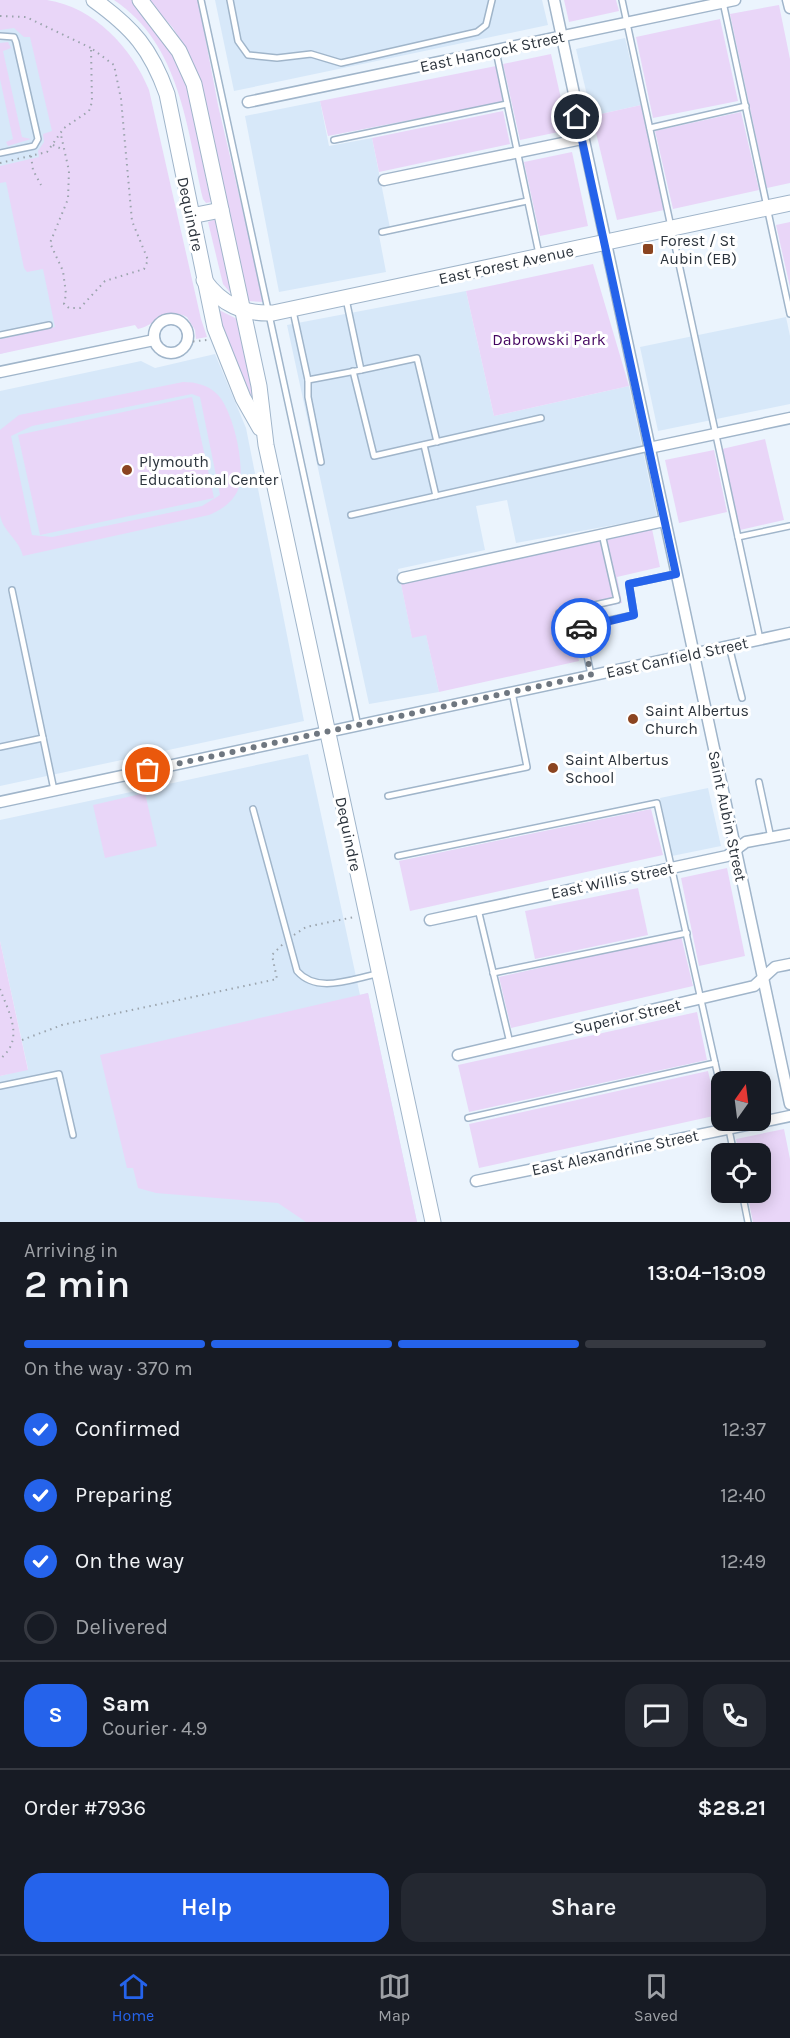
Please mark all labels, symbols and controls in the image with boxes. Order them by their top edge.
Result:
street label: East Hancock Street [418,27,566,76]
pin [551,91,602,142]
icon: home [560,100,593,133]
street label: Dequindre [173,175,208,253]
place label: Forest / St Aubin (EB) [660,231,737,268]
street label: East Forest Avenue [437,241,575,288]
marker: Forest / St Aubin (EB) [641,242,655,256]
park label: Dabrowski Park [492,330,606,349]
place label: Plymouth Educational Center [139,452,278,489]
marker: Plymouth Educational Center [120,463,134,477]
courier [551,598,611,658]
icon: car [565,612,598,645]
street label: East Canfield Street [604,633,750,682]
place label: Saint Albertus Church [645,701,749,738]
marker: Saint Albertus Church [626,712,640,726]
pin [122,744,173,795]
street label: Saint Aubin Street [704,749,751,883]
place label: Saint Albertus School [565,750,669,787]
icon: bag [131,753,164,786]
marker: Saint Albertus School [546,761,560,775]
street label: Dequindre [331,795,366,873]
street label: East Willis Street [549,858,675,903]
street label: Superior Street [572,995,683,1038]
north arrow [711,1071,771,1131]
map controls [711,1071,771,1203]
street label: East Alexandrine Street [530,1126,700,1179]
button: locate [711,1143,771,1203]
text: Arriving in [24,1239,118,1262]
text: 13:04–13:09 [648,1260,766,1286]
text: 2 min [24,1261,130,1307]
text: On the way · 370 m [24,1357,193,1380]
icon: check [24,1413,57,1446]
text: Confirmed [75,1416,181,1442]
text: 12:37 [722,1418,766,1441]
icon: check [24,1479,57,1512]
text: Preparing [75,1482,172,1508]
text: 12:40 [720,1484,766,1507]
icon: check [24,1545,57,1578]
text: On the way [75,1548,184,1574]
text: 12:49 [720,1550,766,1573]
text: Delivered [75,1614,168,1640]
button: chat [625,1684,688,1747]
button: phone [703,1684,766,1747]
text: Sam [102,1691,150,1717]
text: S [48,1702,63,1728]
text: Courier · 4.9 [102,1717,207,1740]
text: Order #7936 [24,1795,146,1821]
text: $28.21 [697,1795,766,1821]
button: Help [24,1873,389,1942]
button: Share [401,1873,766,1942]
tab: Home [112,1970,154,2025]
tab: Map [378,1970,411,2025]
tab: Saved [634,1970,678,2025]

